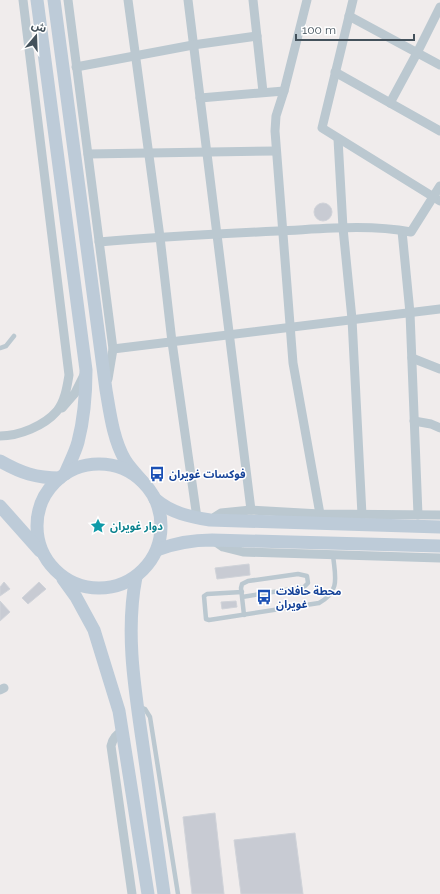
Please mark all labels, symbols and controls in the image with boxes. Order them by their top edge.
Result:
north arrow [16,16,56,56]
scale bar [296,16,414,42]
text: ش [30,18,48,36]
text: 100 m [302,23,336,37]
bus stop icon: فوكسات غويران [148,465,166,483]
place label: فوكسات غويران [169,468,246,481]
place icon: دوار غويران [89,517,107,535]
place label: دوار غويران [110,520,163,533]
place label: محطة حافلات غويران [276,585,341,611]
bus stop icon: محطة حافلات غويران [255,588,273,606]

